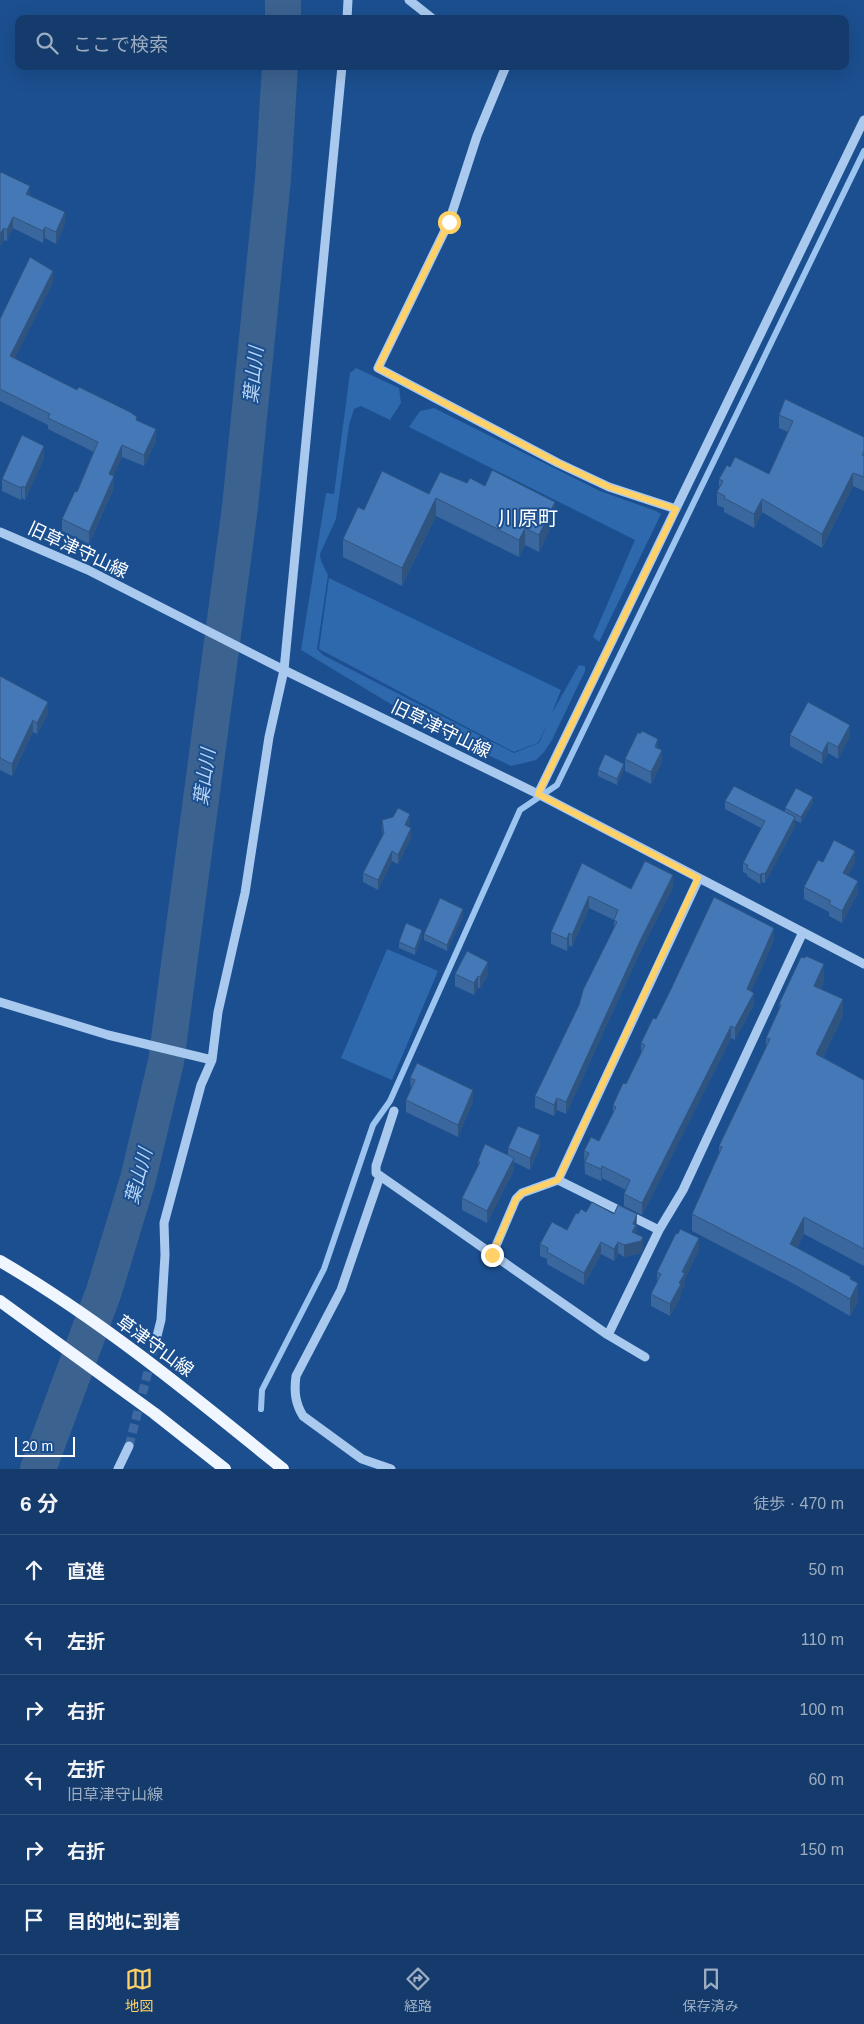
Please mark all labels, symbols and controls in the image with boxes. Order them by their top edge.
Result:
search box [15,15,849,70]
icon: search [33,29,61,57]
text: ここで検索 [73,34,168,55]
route start [438,211,461,234]
water label: 葉山川 [240,344,267,405]
district label: 川原町 [498,507,558,529]
street label: 旧草津守山線 [25,518,131,582]
street label: 旧草津守山線 [388,696,494,762]
water label: 葉山川 [190,745,219,807]
water label: 葉山川 [121,1144,157,1206]
route end [481,1244,504,1267]
street label: 草津守山線 [113,1311,197,1381]
scale bar [15,1434,75,1457]
text: 20 m [22,1438,53,1454]
text: 6 分 [20,1492,59,1515]
text: 徒歩 · 470 m [753,1495,844,1512]
icon: ahead [20,1556,48,1584]
text: 直進 [67,1561,105,1582]
text: 50 m [808,1561,844,1578]
icon: left [20,1626,48,1654]
text: 左折 [67,1631,105,1652]
text: 110 m [801,1631,844,1648]
icon: right [20,1696,48,1724]
text: 右折 [67,1701,105,1722]
text: 100 m [800,1701,844,1718]
text: 左折 [67,1759,105,1780]
icon: left [20,1766,48,1794]
text: 60 m [808,1771,844,1788]
text: 旧草津守山線 [67,1786,163,1803]
icon: right [20,1836,48,1864]
text: 右折 [67,1841,105,1862]
text: 150 m [800,1841,844,1858]
icon: arrive [20,1906,48,1934]
text: 目的地に到着 [67,1911,181,1932]
tab: 地図 [125,1965,153,2015]
tab: 経路 [404,1965,432,2015]
tab: 保存済み [683,1965,739,2015]

